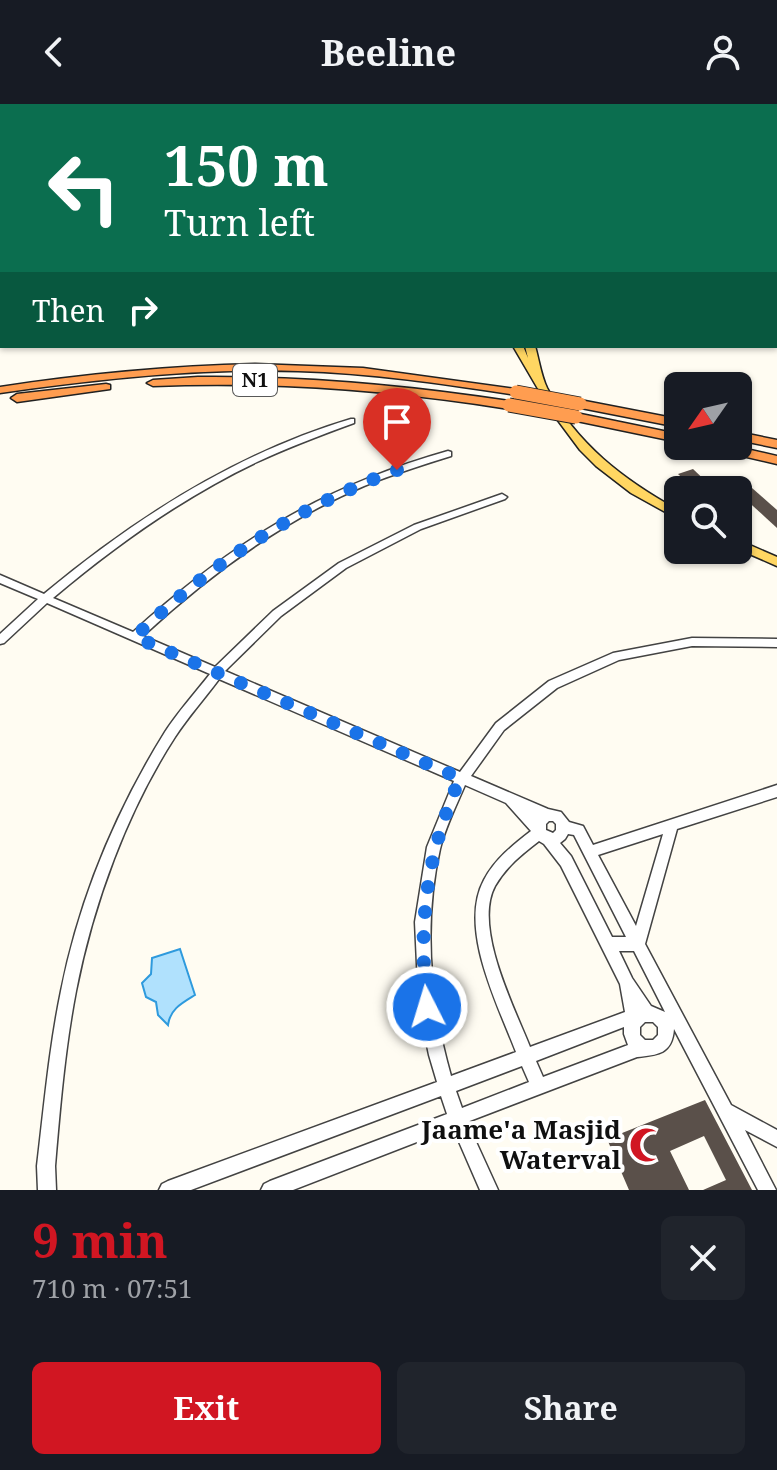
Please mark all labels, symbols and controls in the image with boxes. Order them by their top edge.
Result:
text: Beeline [321,28,456,77]
icon: back [32,30,76,74]
icon: person [701,30,745,74]
text: 150 m [164,126,329,202]
icon: left [32,136,136,240]
text: Turn left [164,198,315,247]
icon: right [121,288,165,332]
text: Then [32,290,105,331]
road number: N1 [233,364,277,396]
north arrow [664,372,752,460]
map controls [664,372,752,564]
pin [363,388,431,470]
icon: arrive [375,400,419,444]
button: search [664,476,752,564]
position arrow [385,965,469,1049]
place label: Jaame'a Masjid Waterval [420,1111,621,1177]
mosque icon: Jaame'a Masjid Waterval [628,1126,666,1164]
text: 9 min [32,1207,168,1272]
button: close [661,1216,745,1300]
text: 710 m · 07:51 [32,1270,193,1306]
button: Exit [32,1362,381,1454]
button: Share [397,1362,745,1454]

